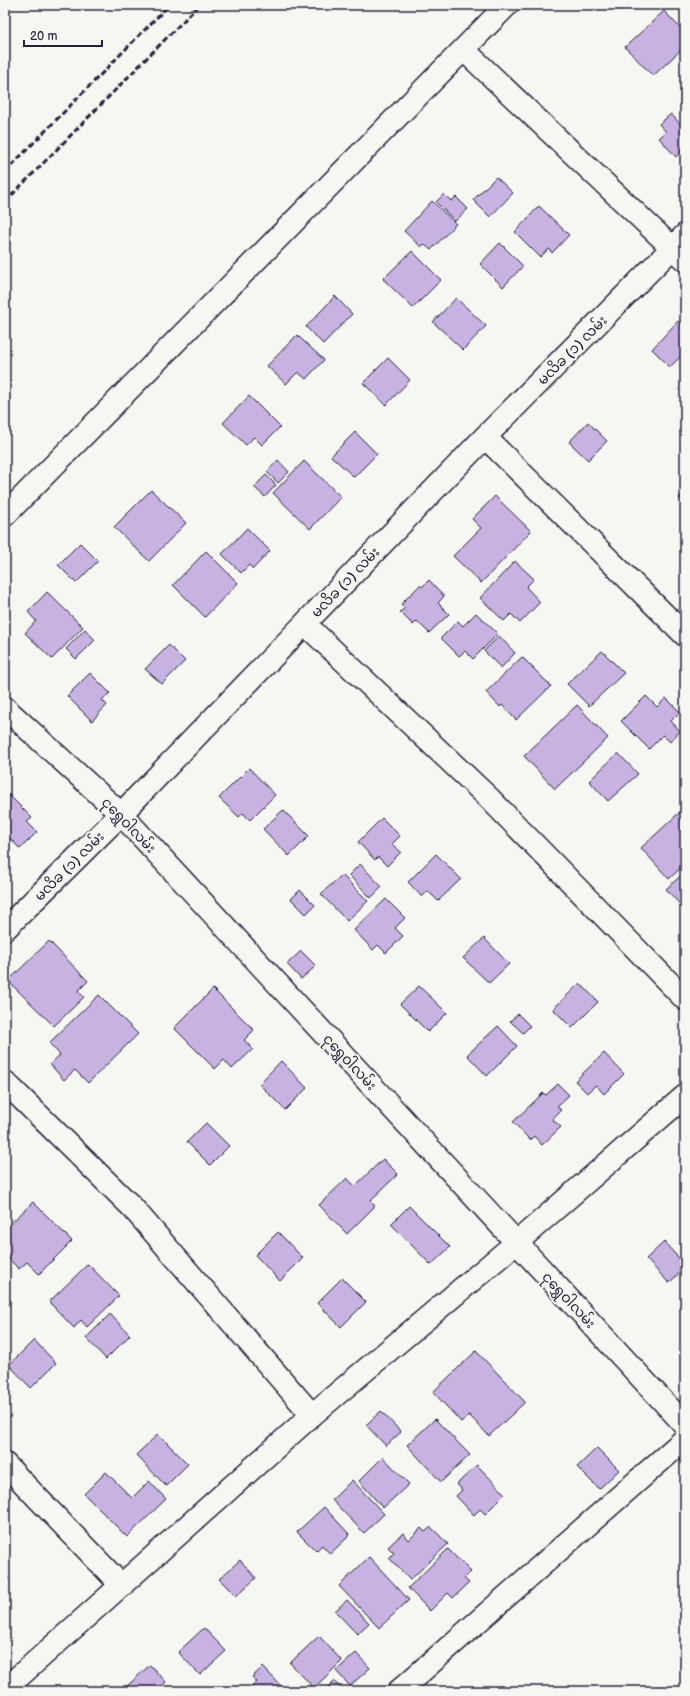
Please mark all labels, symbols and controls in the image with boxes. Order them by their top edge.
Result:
scale bar [24,22,102,48]
text: 20 m [30,29,57,44]
street label: မလိခ (၁) လမ်း [533,311,611,389]
street label: မလိခ (၁) လမ်း [306,542,383,621]
street label: ငုရွှေဝါလမ်း [96,793,161,859]
street label: မလိခ (၁) လမ်း [30,827,108,905]
street label: ငုရွှေဝါလမ်း [317,1029,381,1096]
street label: ငုရွှေဝါလမ်း [536,1267,600,1334]

